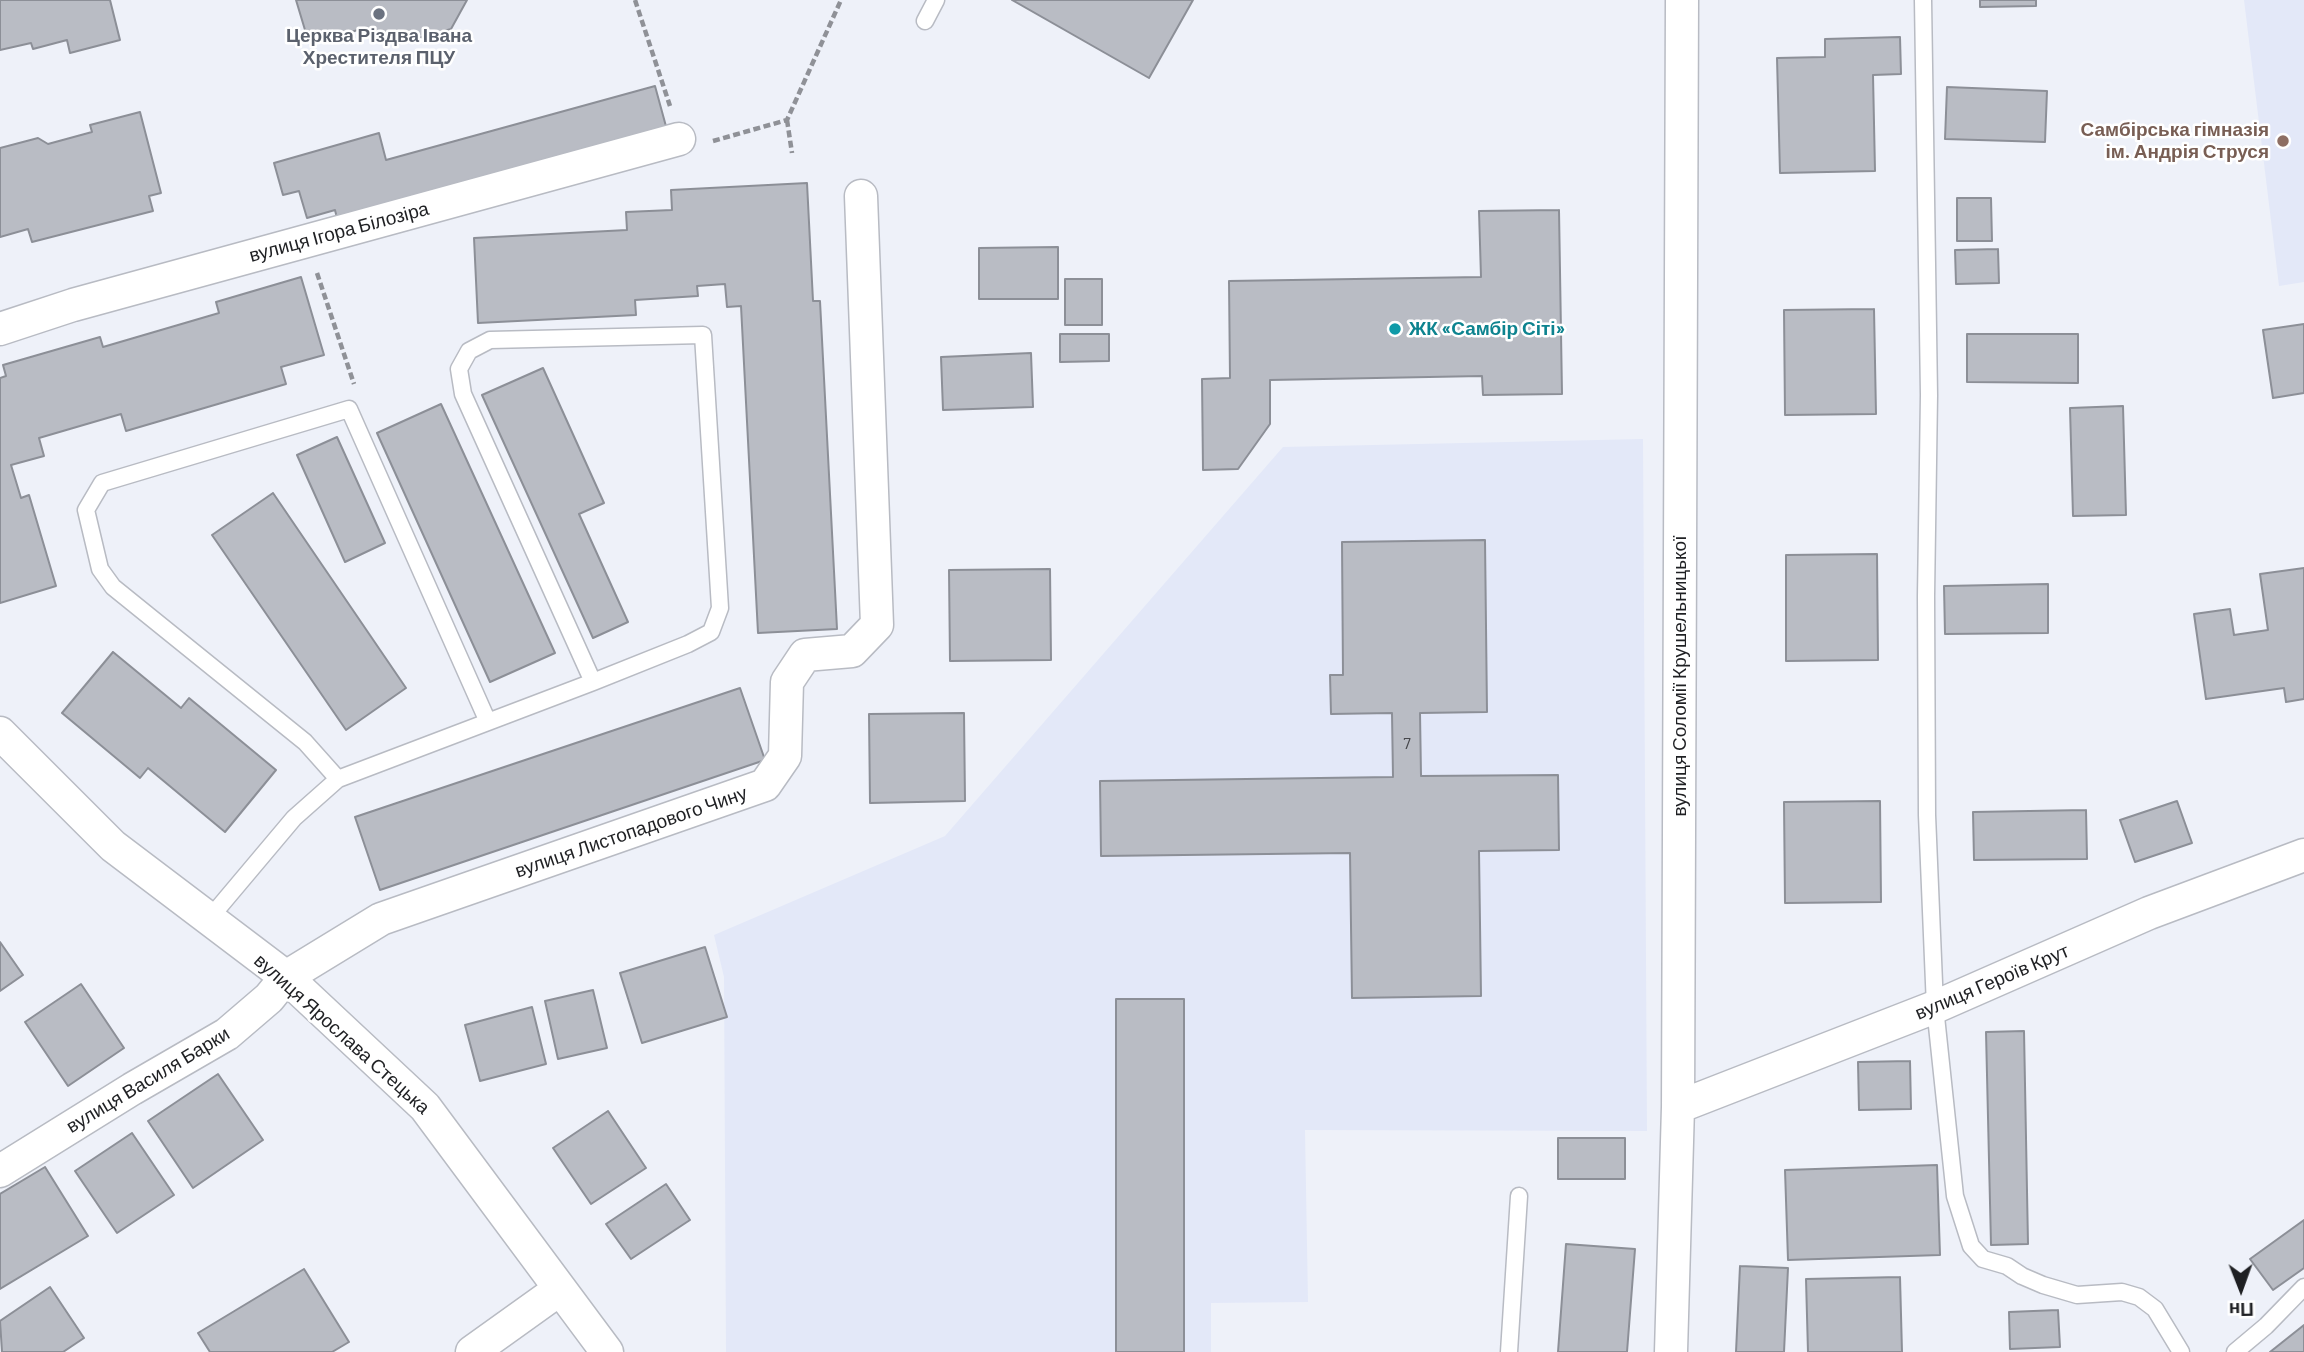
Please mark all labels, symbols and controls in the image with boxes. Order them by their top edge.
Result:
marker: Церква Різдва Івана Хрестителя ПЦУ [371,6,387,22]
place label: Церква Різдва Івана Хрестителя ПЦУ [286,25,472,69]
place label: Самбірська гімназія ім. Андрія Струся [2081,119,2269,163]
marker: Самбірська гімназія ім. Андрія Струся [2275,133,2291,149]
street label: вулиця Ігора Білозіра [247,197,431,267]
place label: ЖК «Самбір Сіті» [1409,318,1565,340]
marker: ЖК «Самбір Сіті» [1387,321,1403,337]
street label: вулиця Соломії Крушельницької [1669,536,1691,816]
house number: 7 [1403,734,1411,754]
street label: вулиця Листопадового Чину [512,781,750,883]
street label: вулиця Героїв Крут [1912,939,2072,1025]
street label: вулиця Ярослава Стецька [249,949,435,1119]
street label: вулиця Василя Барки [62,1022,234,1138]
north arrow [2206,1254,2276,1324]
text: Пн [2229,1299,2254,1322]

